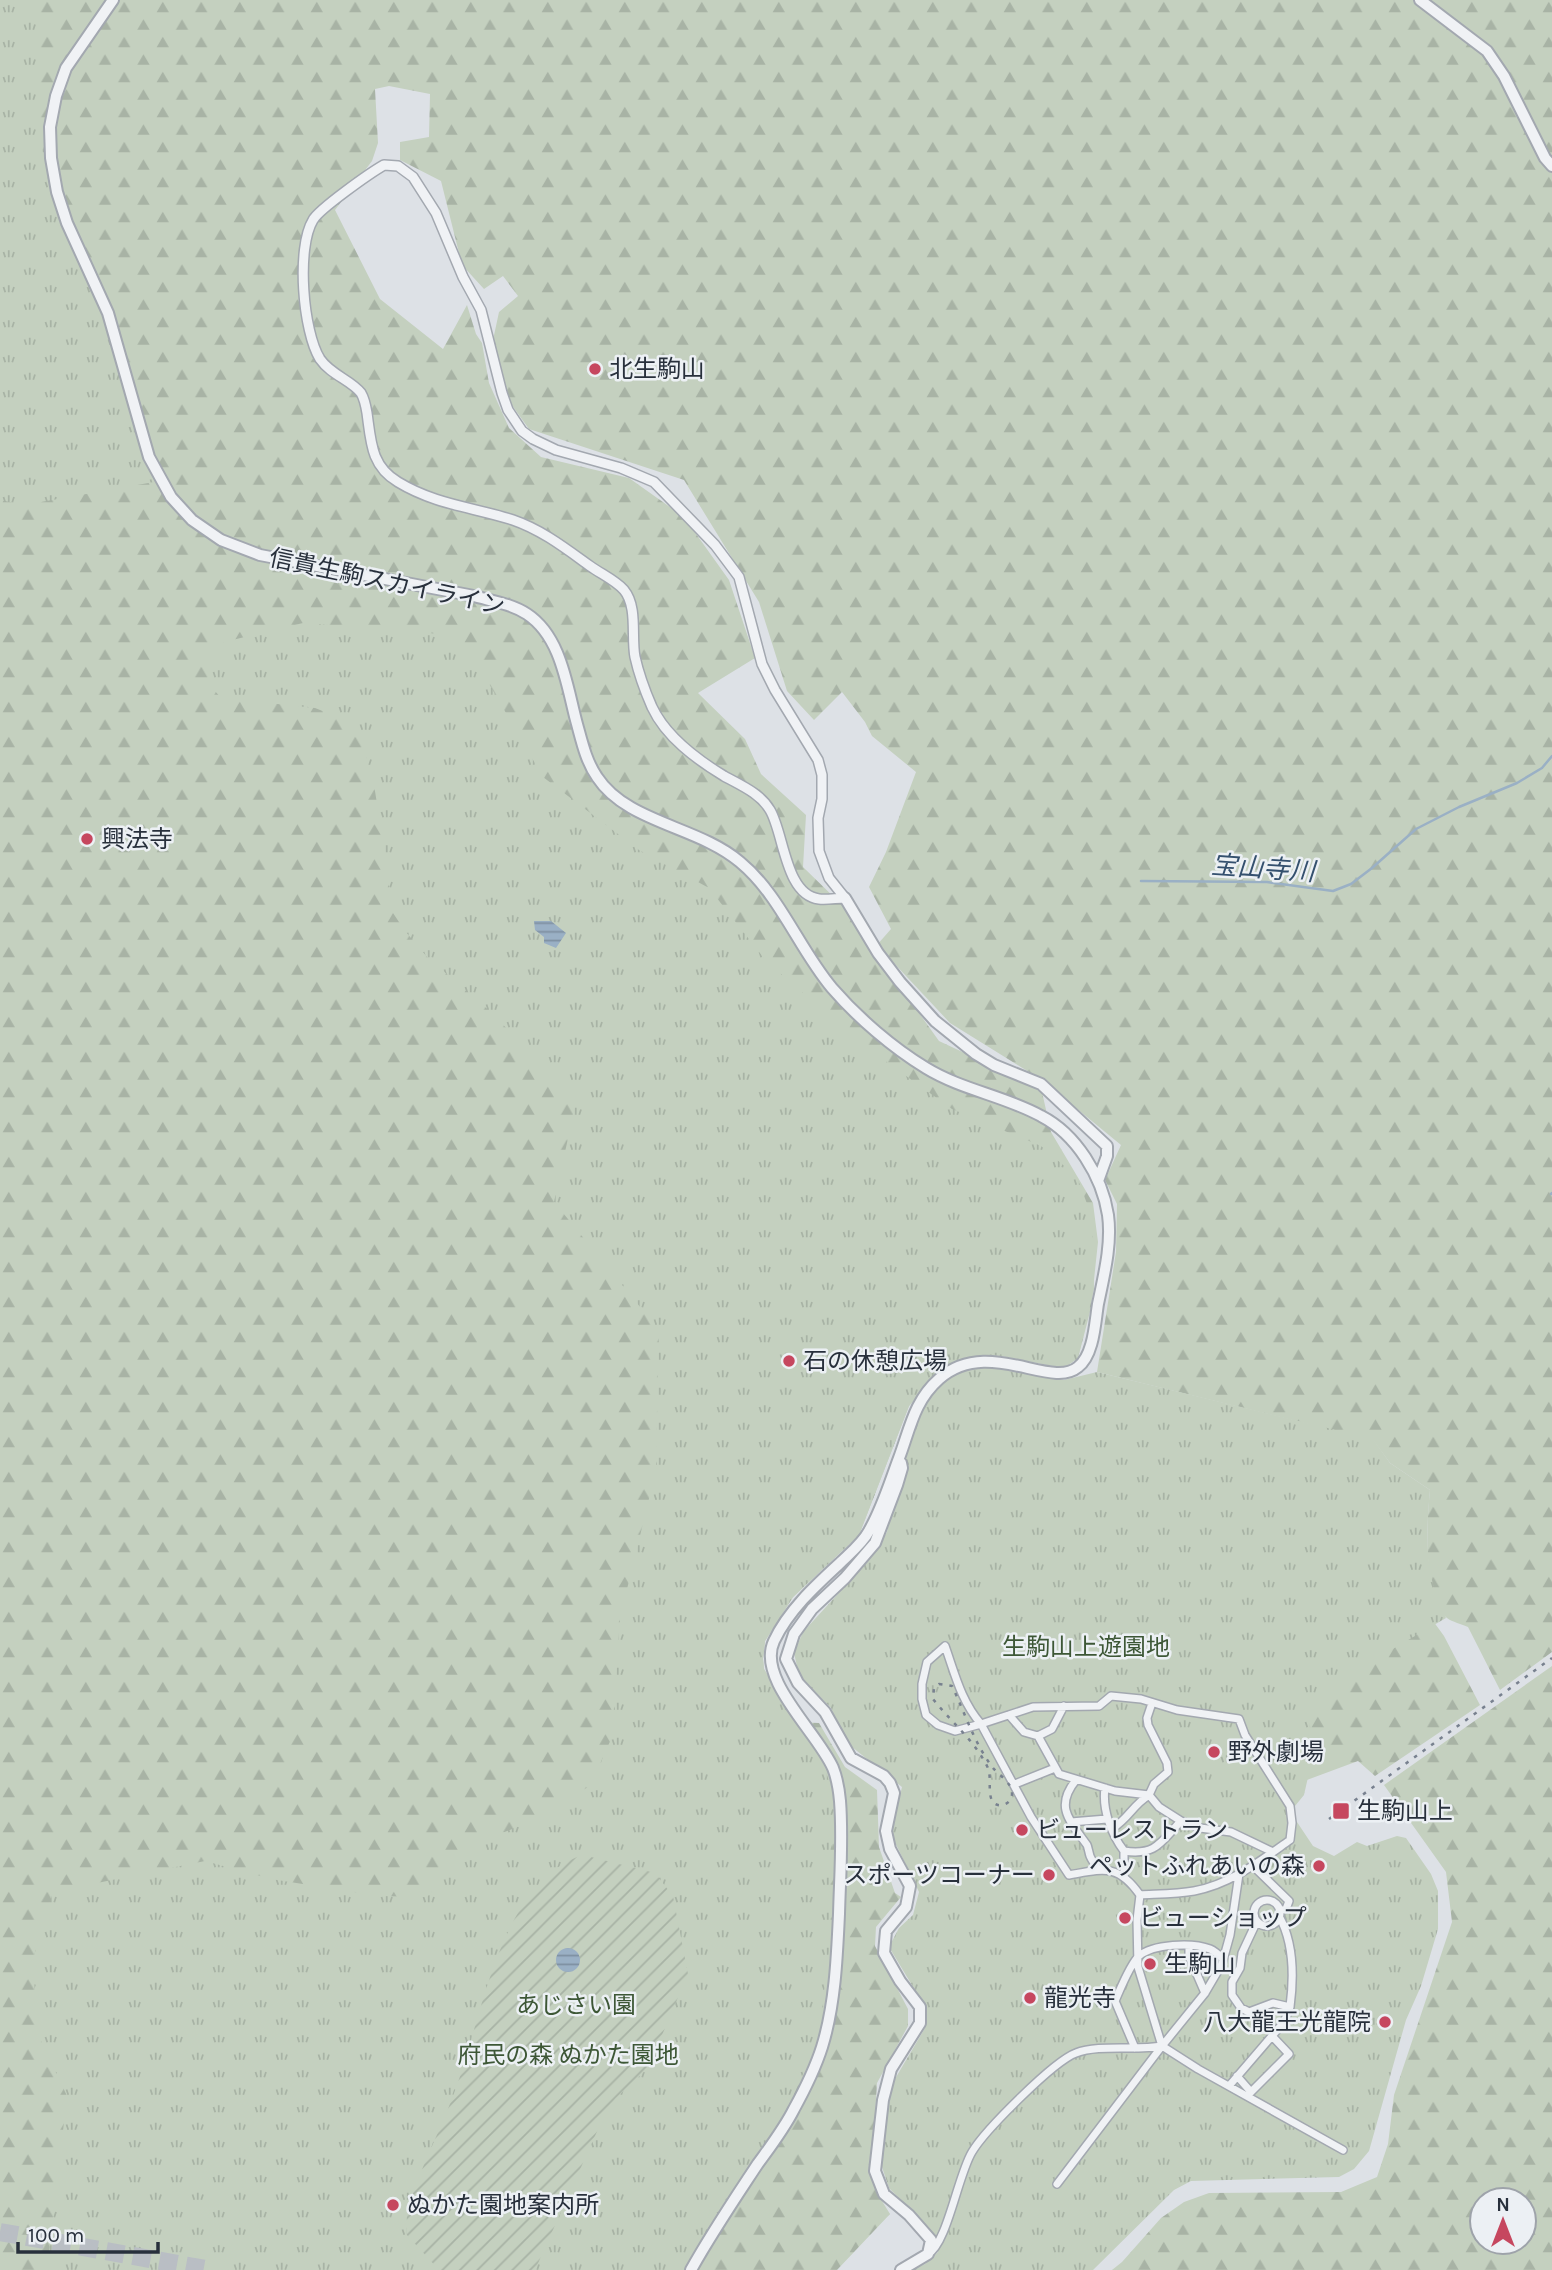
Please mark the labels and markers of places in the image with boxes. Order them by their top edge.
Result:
place label: 北生駒山 [609,355,705,383]
marker: 北生駒山 [587,361,603,377]
place label: 興法寺 [101,825,173,853]
marker: 興法寺 [79,831,95,847]
place label: 石の休憩広場 [803,1347,947,1375]
marker: 石の休憩広場 [781,1353,797,1369]
place label: 野外劇場 [1228,1738,1324,1766]
marker: 野外劇場 [1206,1744,1222,1760]
place label: 生駒山上 [1357,1797,1453,1825]
marker: 生駒山上 [1331,1801,1351,1821]
place label: ビューレストラン [1036,1816,1228,1844]
marker: ビューレストラン [1014,1822,1030,1838]
place label: ペットふれあいの森 [1089,1852,1305,1880]
marker: ペットふれあいの森 [1311,1858,1327,1874]
place label: スポーツコーナー [843,1861,1035,1889]
marker: スポーツコーナー [1041,1867,1057,1883]
place label: ビューショップ [1139,1904,1307,1932]
marker: ビューショップ [1117,1910,1133,1926]
place label: 生駒山 [1164,1950,1236,1978]
marker: 生駒山 [1142,1956,1158,1972]
place label: 龍光寺 [1044,1984,1116,2012]
marker: 龍光寺 [1022,1990,1038,2006]
place label: 八大龍王光龍院 [1203,2008,1371,2036]
marker: 八大龍王光龍院 [1377,2014,1393,2030]
place label: ぬかた園地案内所 [407,2191,599,2219]
marker: ぬかた園地案内所 [385,2197,401,2213]

